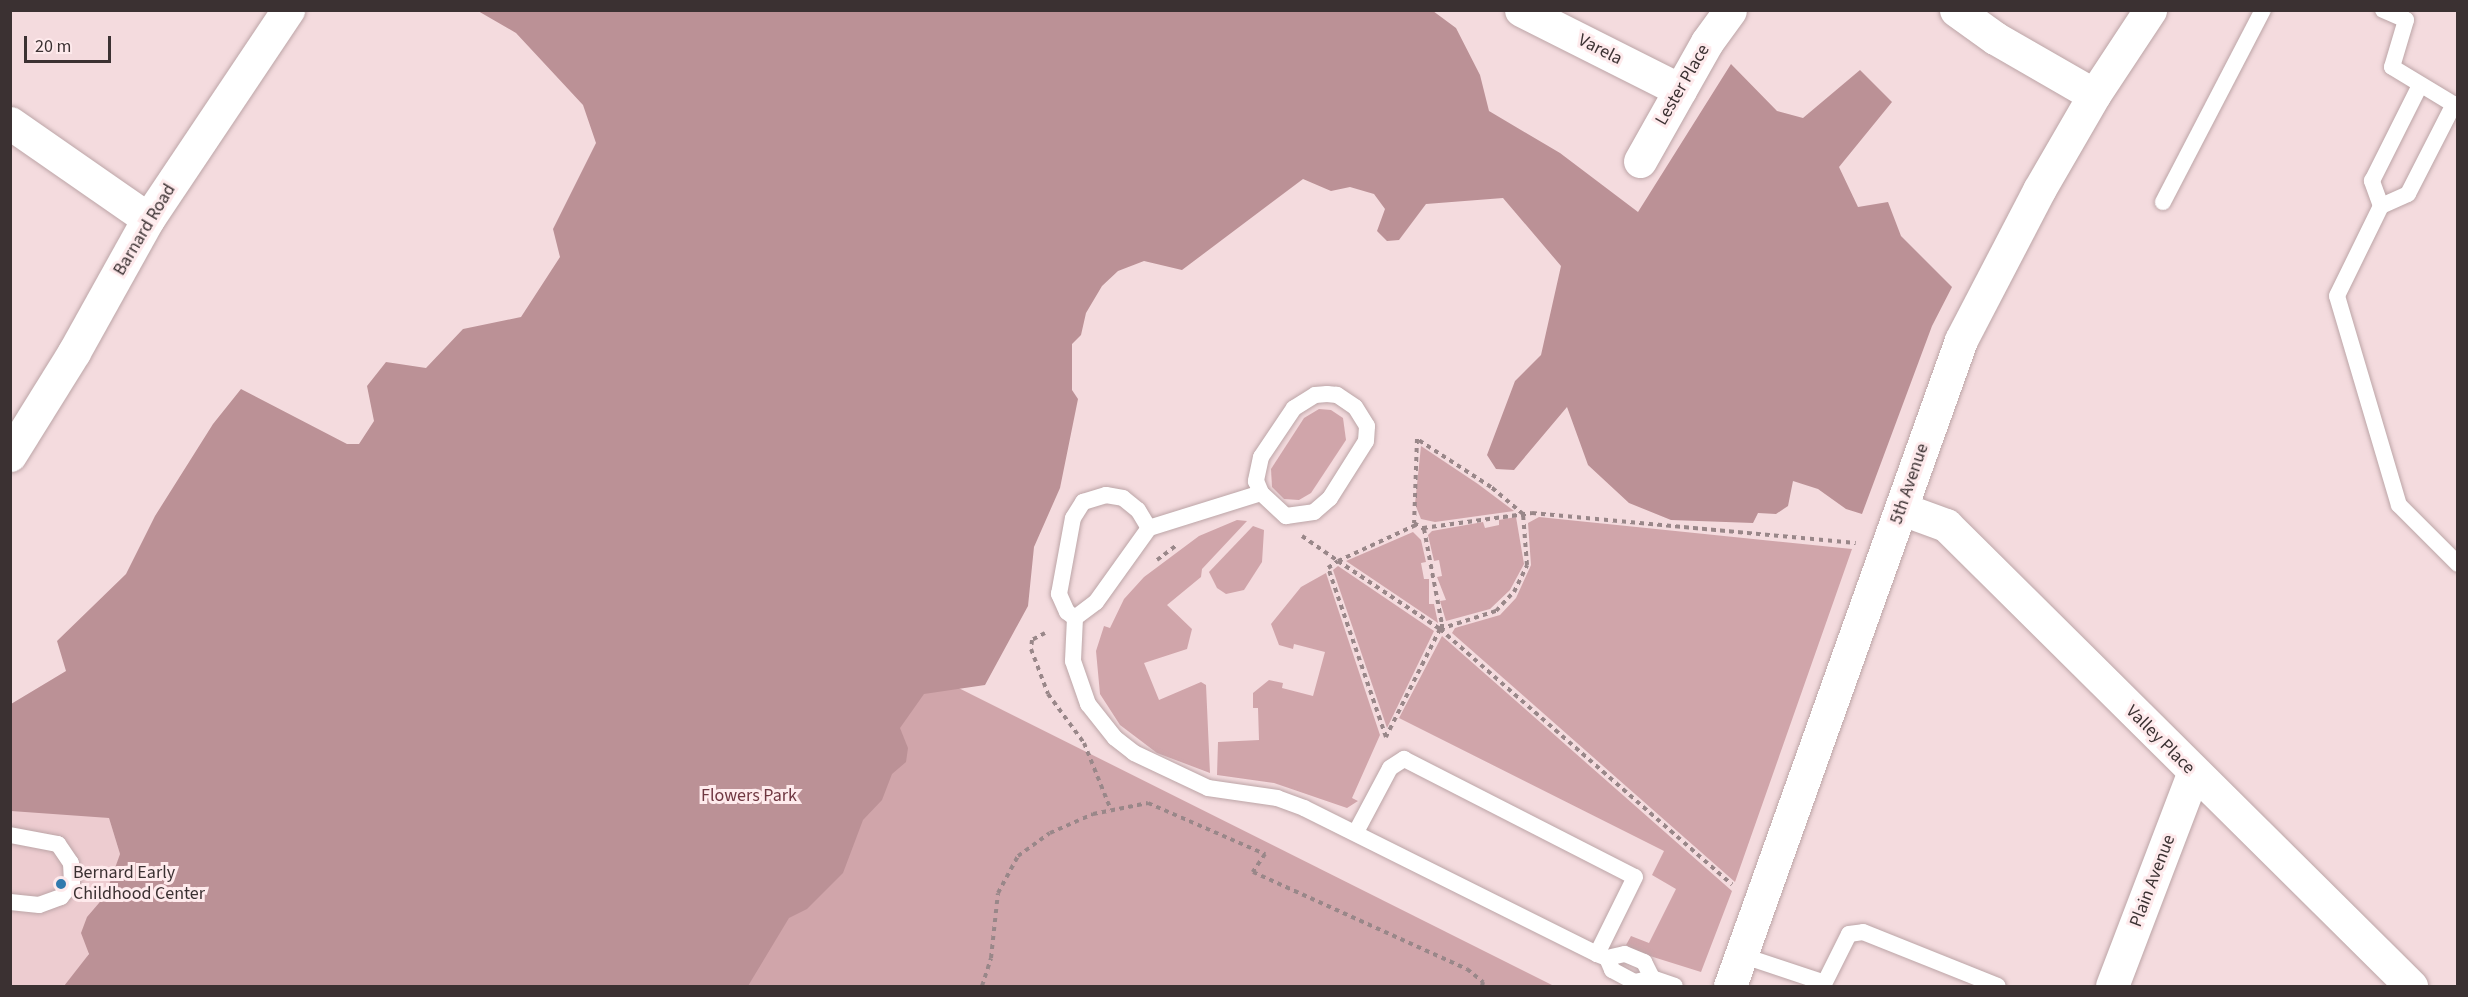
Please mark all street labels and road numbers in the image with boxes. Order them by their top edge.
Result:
street label: Varela [1574,30,1626,70]
street label: Lester Place [1651,41,1715,129]
street label: Barnard Road [109,180,181,280]
street label: 5th Avenue [1886,441,1934,527]
street label: Valley Place [2121,701,2199,779]
street label: Plain Avenue [2126,832,2180,930]

